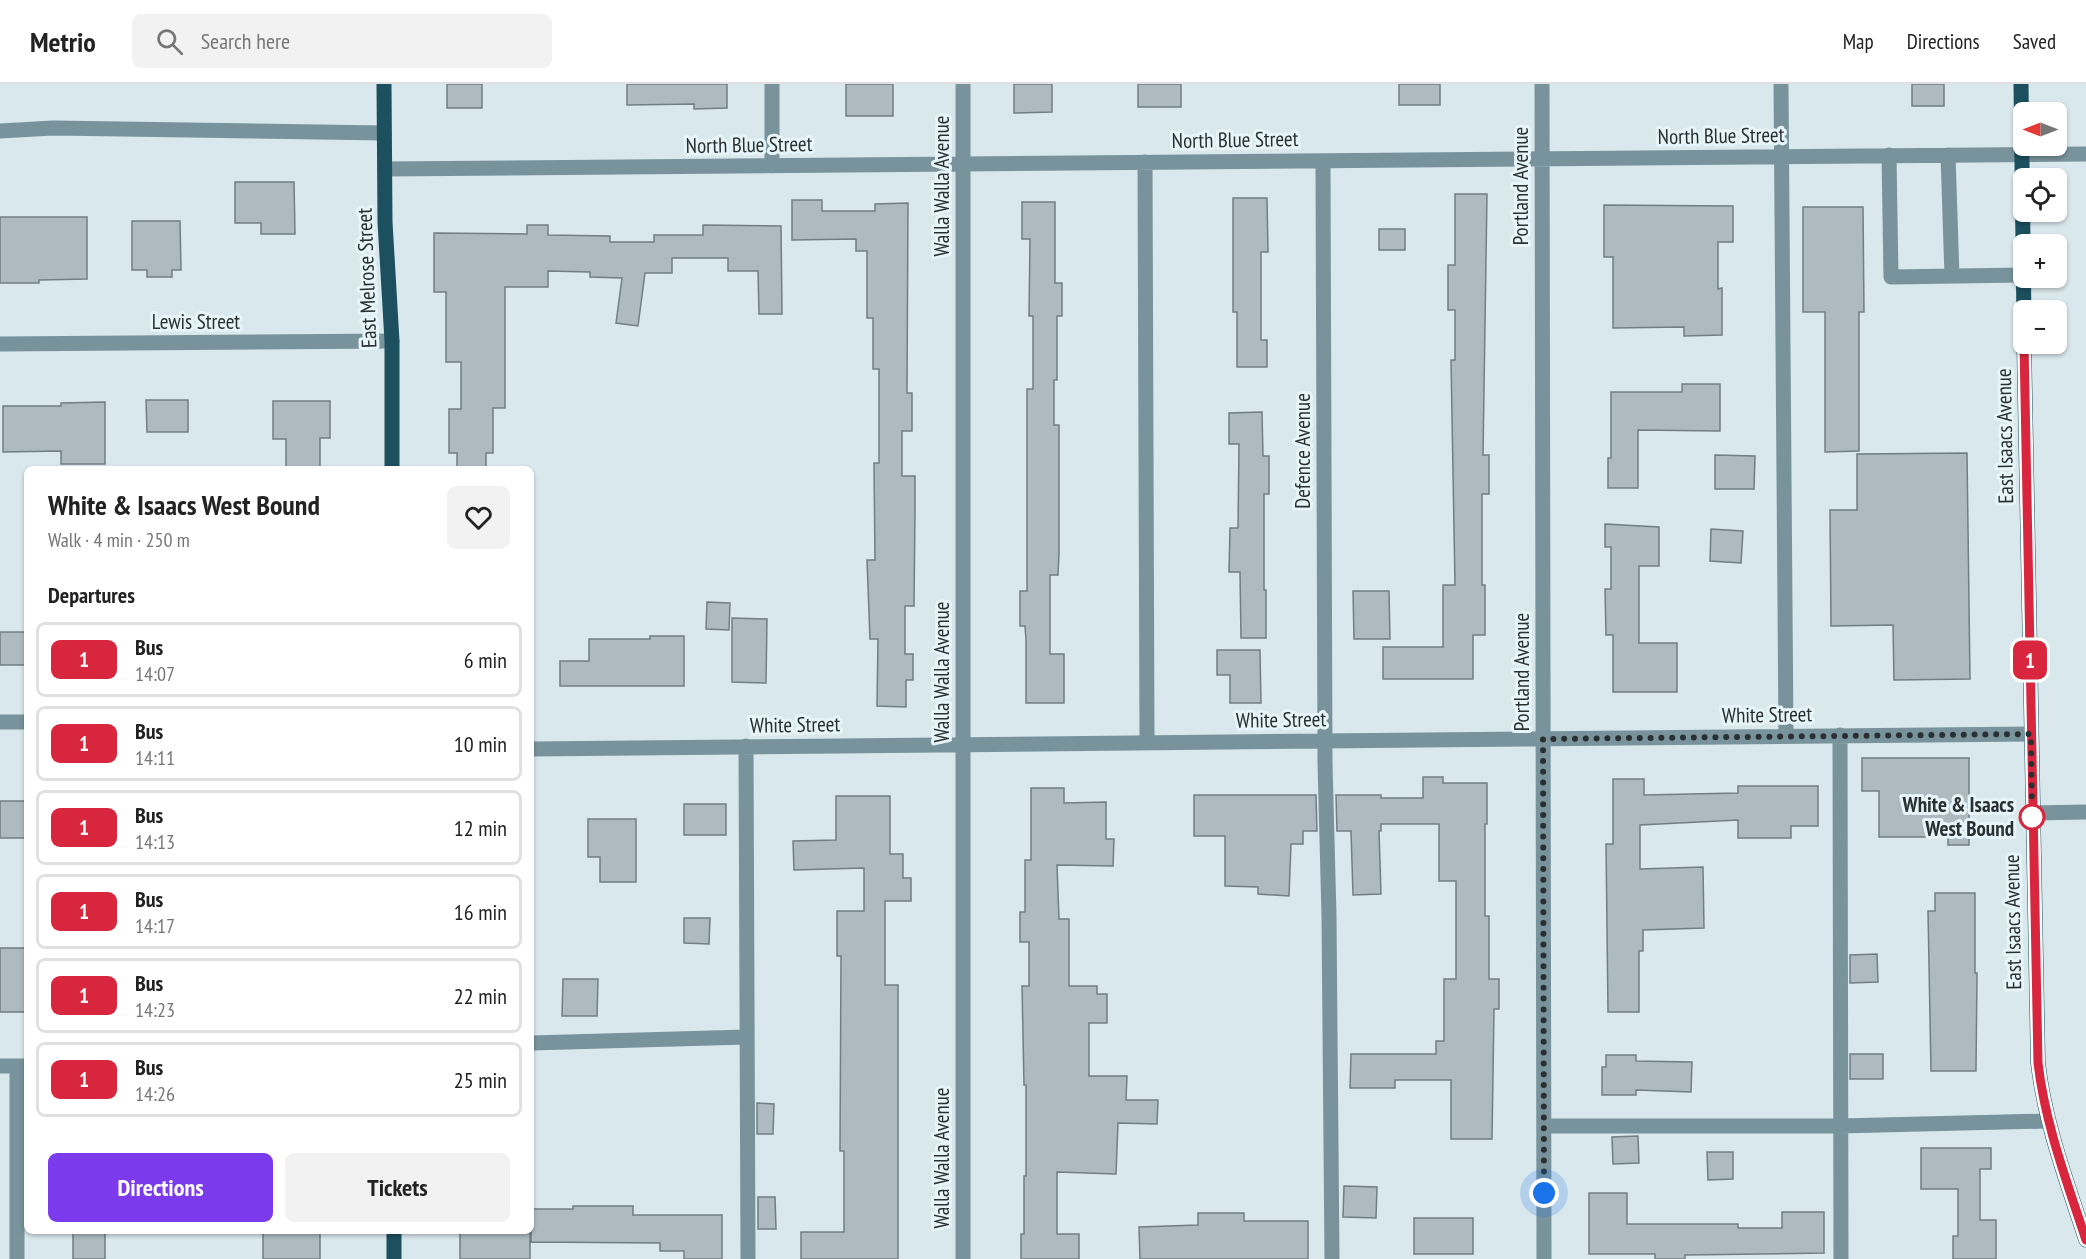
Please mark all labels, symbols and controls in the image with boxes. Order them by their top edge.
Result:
search box [132,14,552,68]
text: Metrio [30,23,96,60]
icon: search [153,25,186,58]
text: Search here [201,27,290,55]
text: Map [1843,28,1874,55]
text: Directions [1907,28,1980,55]
text: Saved [2013,28,2056,55]
north arrow [2013,102,2067,156]
map controls [2013,102,2067,354]
street label: Walla Walla Avenue [928,115,955,257]
street label: North Blue Street [1657,121,1785,150]
street label: North Blue Street [1171,125,1299,154]
street label: Portland Avenue [1507,127,1534,245]
street label: North Blue Street [685,130,813,159]
button: locate [2013,168,2067,222]
street label: East Melrose Street [351,207,382,349]
button: + [2013,234,2067,288]
button: − [2013,300,2067,354]
street label: Lewis Street [152,308,240,335]
street label: East Isaacs Avenue [1990,368,2019,504]
street label: Defence Avenue [1289,393,1316,509]
text: White & Isaacs West Bound [48,486,320,523]
button: heart [447,486,510,549]
text: Walk · 4 min · 250 m [48,527,190,553]
text: Departures [48,581,135,609]
street label: Walla Walla Avenue [928,601,955,743]
street label: Portland Avenue [1508,613,1535,731]
text: Bus [135,633,163,661]
line badge: 1 [2010,640,2050,680]
text: 1 [79,646,89,673]
text: 6 min [464,646,507,674]
text: 1 [2025,647,2035,674]
text: 14:07 [135,661,175,687]
street label: White Street [1722,700,1812,729]
street label: White Street [1236,705,1326,734]
street label: White Street [750,710,840,739]
text: Bus [135,717,163,745]
text: 1 [79,730,89,757]
text: 10 min [454,730,507,758]
text: 14:11 [135,745,175,771]
place label: White & Isaacs West Bound [1902,791,2014,842]
text: Bus [135,801,163,829]
marker: White & Isaacs West Bound [2019,804,2045,830]
text: 1 [79,814,89,841]
text: 12 min [454,814,507,842]
text: 14:13 [135,829,175,855]
street label: East Isaacs Avenue [1998,854,2027,990]
text: Bus [135,885,163,913]
text: 1 [79,898,89,925]
text: 16 min [454,898,507,926]
text: 14:17 [135,913,175,939]
text: Bus [135,969,163,997]
text: 1 [79,982,89,1009]
text: 22 min [454,982,507,1010]
text: 14:23 [135,997,175,1023]
text: Bus [135,1053,163,1081]
text: 1 [79,1066,89,1093]
text: 25 min [454,1066,507,1094]
text: 14:26 [135,1081,175,1107]
street label: Walla Walla Avenue [928,1087,955,1229]
button: Directions [48,1153,273,1222]
button: Tickets [285,1153,510,1222]
your location [1529,1178,1559,1208]

